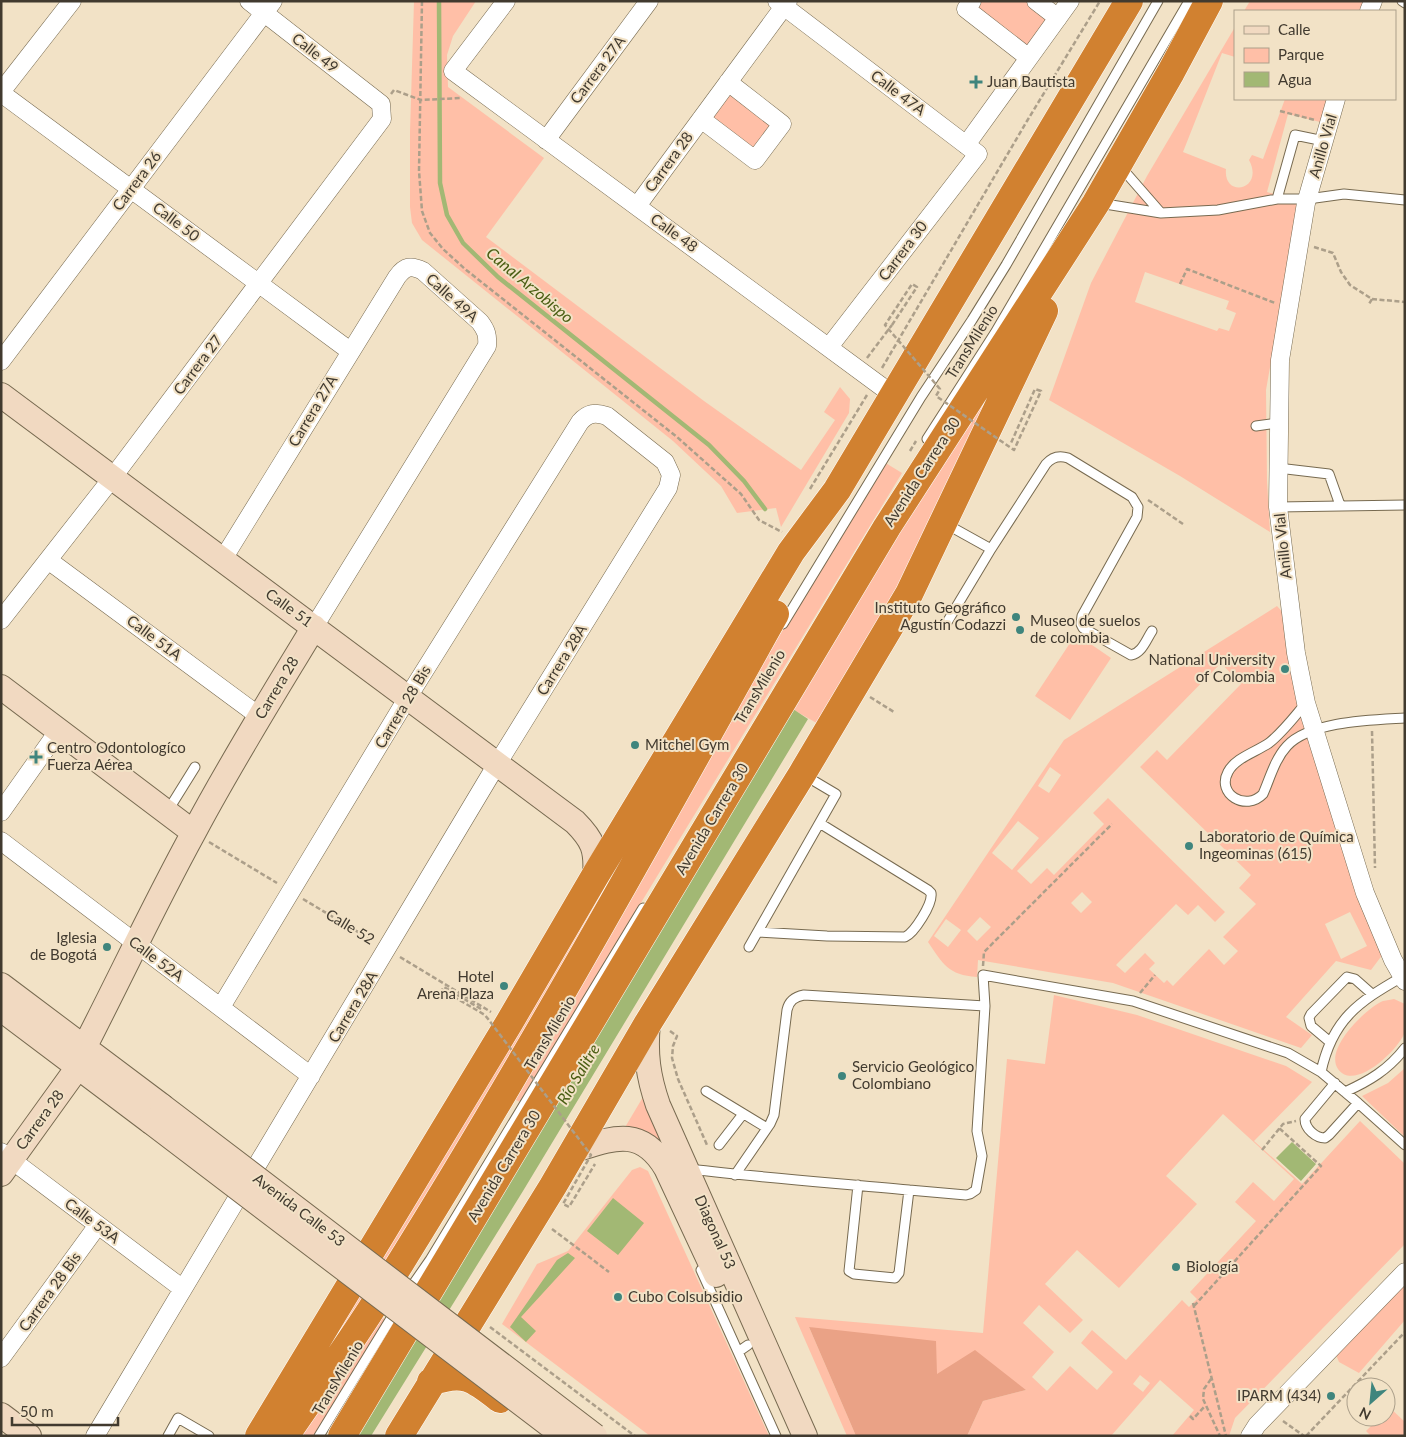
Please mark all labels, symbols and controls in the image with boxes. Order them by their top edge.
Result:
legend [1234,10,1396,100]
text: Calle [1278,20,1311,38]
street label: Calle 49 [289,29,342,76]
street label: Carrera 27A [566,31,629,107]
text: Parque [1278,45,1324,63]
street label: Calle 47A [868,66,930,119]
text: Agua [1278,70,1312,88]
place label: Juan Bautista [987,72,1075,90]
marker: Juan Bautista [969,75,983,89]
street label: Anillo Vial [1304,112,1340,180]
street label: Carrera 28 [640,128,696,195]
street label: Carrera 26 [108,147,165,214]
street label: Calle 50 [150,198,204,245]
street label: Calle 48 [648,209,702,255]
street label: Carrera 30 [874,217,931,284]
water label: Canal Arzobispo [483,243,578,326]
street label: Calle 49A [423,269,483,326]
street label: TransMilenio [941,301,1001,382]
street label: Carrera 27 [169,331,226,398]
street label: Carrera 27A [284,371,341,449]
street label: Avenida Carrera 30 [879,413,963,529]
street label: Anillo Vial [1270,512,1294,580]
street label: Calle 51 [263,584,317,630]
place label: Instituto Geográfico Agustín Codazzi [875,598,1006,633]
street label: Calle 51A [124,611,186,664]
marker: Instituto Geográfico Agustín Codazzi [1010,611,1022,623]
place label: Museo de suelos de colombia [1030,611,1140,646]
street label: Carrera 28A [532,620,590,698]
marker: Museo de suelos de colombia [1014,624,1026,636]
street label: TransMilenio [730,646,788,727]
place label: National University of Colombia [1149,650,1275,685]
street label: Carrera 28 [250,653,302,722]
street label: Carrera 28 Bis [370,662,434,751]
marker: National University of Colombia [1279,663,1291,675]
place label: Mitchel Gym [645,735,729,753]
place label: Centro Odontologíco Fuerza Aérea [47,738,186,773]
marker: Mitchel Gym [629,739,641,751]
marker: Centro Odontologíco Fuerza Aérea [29,750,43,764]
street label: Avenida Carrera 30 [671,759,752,877]
place label: Laboratorio de Química Ingeominas (615) [1199,827,1354,862]
marker: Laboratorio de Química Ingeominas (615) [1183,840,1195,852]
street label: Calle 52 [323,905,378,948]
place label: Iglesia de Bogotá [30,928,97,963]
street label: Calle 52A [126,932,188,985]
marker: Iglesia de Bogotá [101,941,113,953]
street label: Carrera 28A [324,967,381,1045]
place label: Hotel Arena Plaza [417,967,494,1002]
marker: Hotel Arena Plaza [498,980,510,992]
street label: TransMilenio [520,992,578,1073]
water label: Río Salitre [552,1040,603,1107]
place label: Servicio Geológico Colombiano [852,1057,974,1092]
marker: Servicio Geológico Colombiano [836,1070,848,1082]
street label: Carrera 28 [11,1086,67,1153]
street label: Avenida Carrera 30 [463,1106,544,1224]
street label: Avenida Calle 53 [250,1169,349,1250]
street label: Diagonal 53 [692,1192,740,1271]
street label: Calle 53A [62,1194,124,1247]
street label: Carrera 28 Bis [14,1248,84,1335]
place label: Biología [1186,1257,1239,1275]
marker: Biología [1170,1261,1182,1273]
place label: Cubo Colsubsidio [628,1287,743,1305]
marker: Cubo Colsubsidio [612,1291,624,1303]
street label: TransMilenio [308,1337,366,1418]
north arrow [1346,1377,1396,1427]
place label: IPARM (434) [1237,1386,1321,1404]
marker: IPARM (434) [1325,1390,1337,1402]
scale bar [12,1394,119,1426]
text: 50 m [20,1402,54,1420]
text: N [1356,1404,1374,1424]

